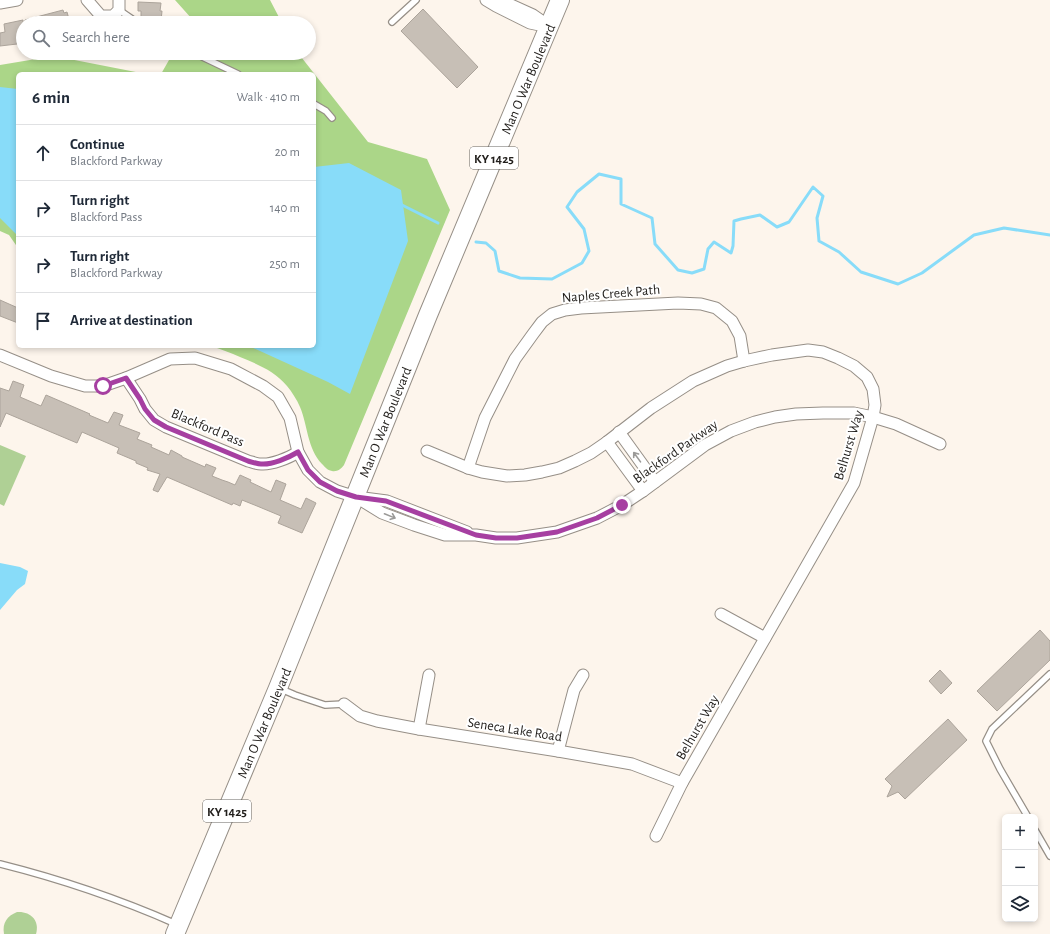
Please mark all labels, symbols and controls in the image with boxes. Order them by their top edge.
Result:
search box [16,16,316,60]
street label: Man O War Boulevard [499,22,558,136]
icon: search [30,27,52,49]
text: Search here [62,30,130,45]
text: 6 min [32,89,70,106]
text: Walk · 410 m [237,91,300,104]
text: Continue [70,137,125,152]
icon: ahead [32,142,54,164]
text: 20 m [275,146,300,159]
road number: KY 1425 [470,147,518,169]
text: Blackford Parkway [70,155,163,168]
text: Turn right [70,193,129,208]
icon: right [32,198,54,220]
text: 140 m [270,202,300,215]
text: Blackford Pass [70,211,142,224]
text: Turn right [70,249,129,264]
icon: right [32,254,54,276]
text: 250 m [269,258,300,271]
text: Blackford Parkway [70,267,163,280]
street label: Naples Creek Path [561,283,661,305]
icon: arrive [32,310,54,332]
text: Arrive at destination [70,313,193,328]
street label: Man O War Boulevard [357,365,415,480]
route start [94,377,112,395]
street label: Blackford Pass [169,406,246,450]
street label: Belhurst Way [832,409,866,482]
street label: Blackford Parkway [631,417,720,486]
one-way arrow [633,452,641,463]
route end [613,496,631,514]
one-way arrow [383,512,395,520]
street label: Man O War Boulevard [235,666,294,780]
street label: Belhurst Way [674,693,722,762]
street label: Seneca Lake Road [467,716,563,744]
road number: KY 1425 [203,800,251,822]
map controls [1002,814,1038,922]
button: + [1002,814,1038,850]
button: − [1002,850,1038,886]
button: layers [1002,886,1038,922]

